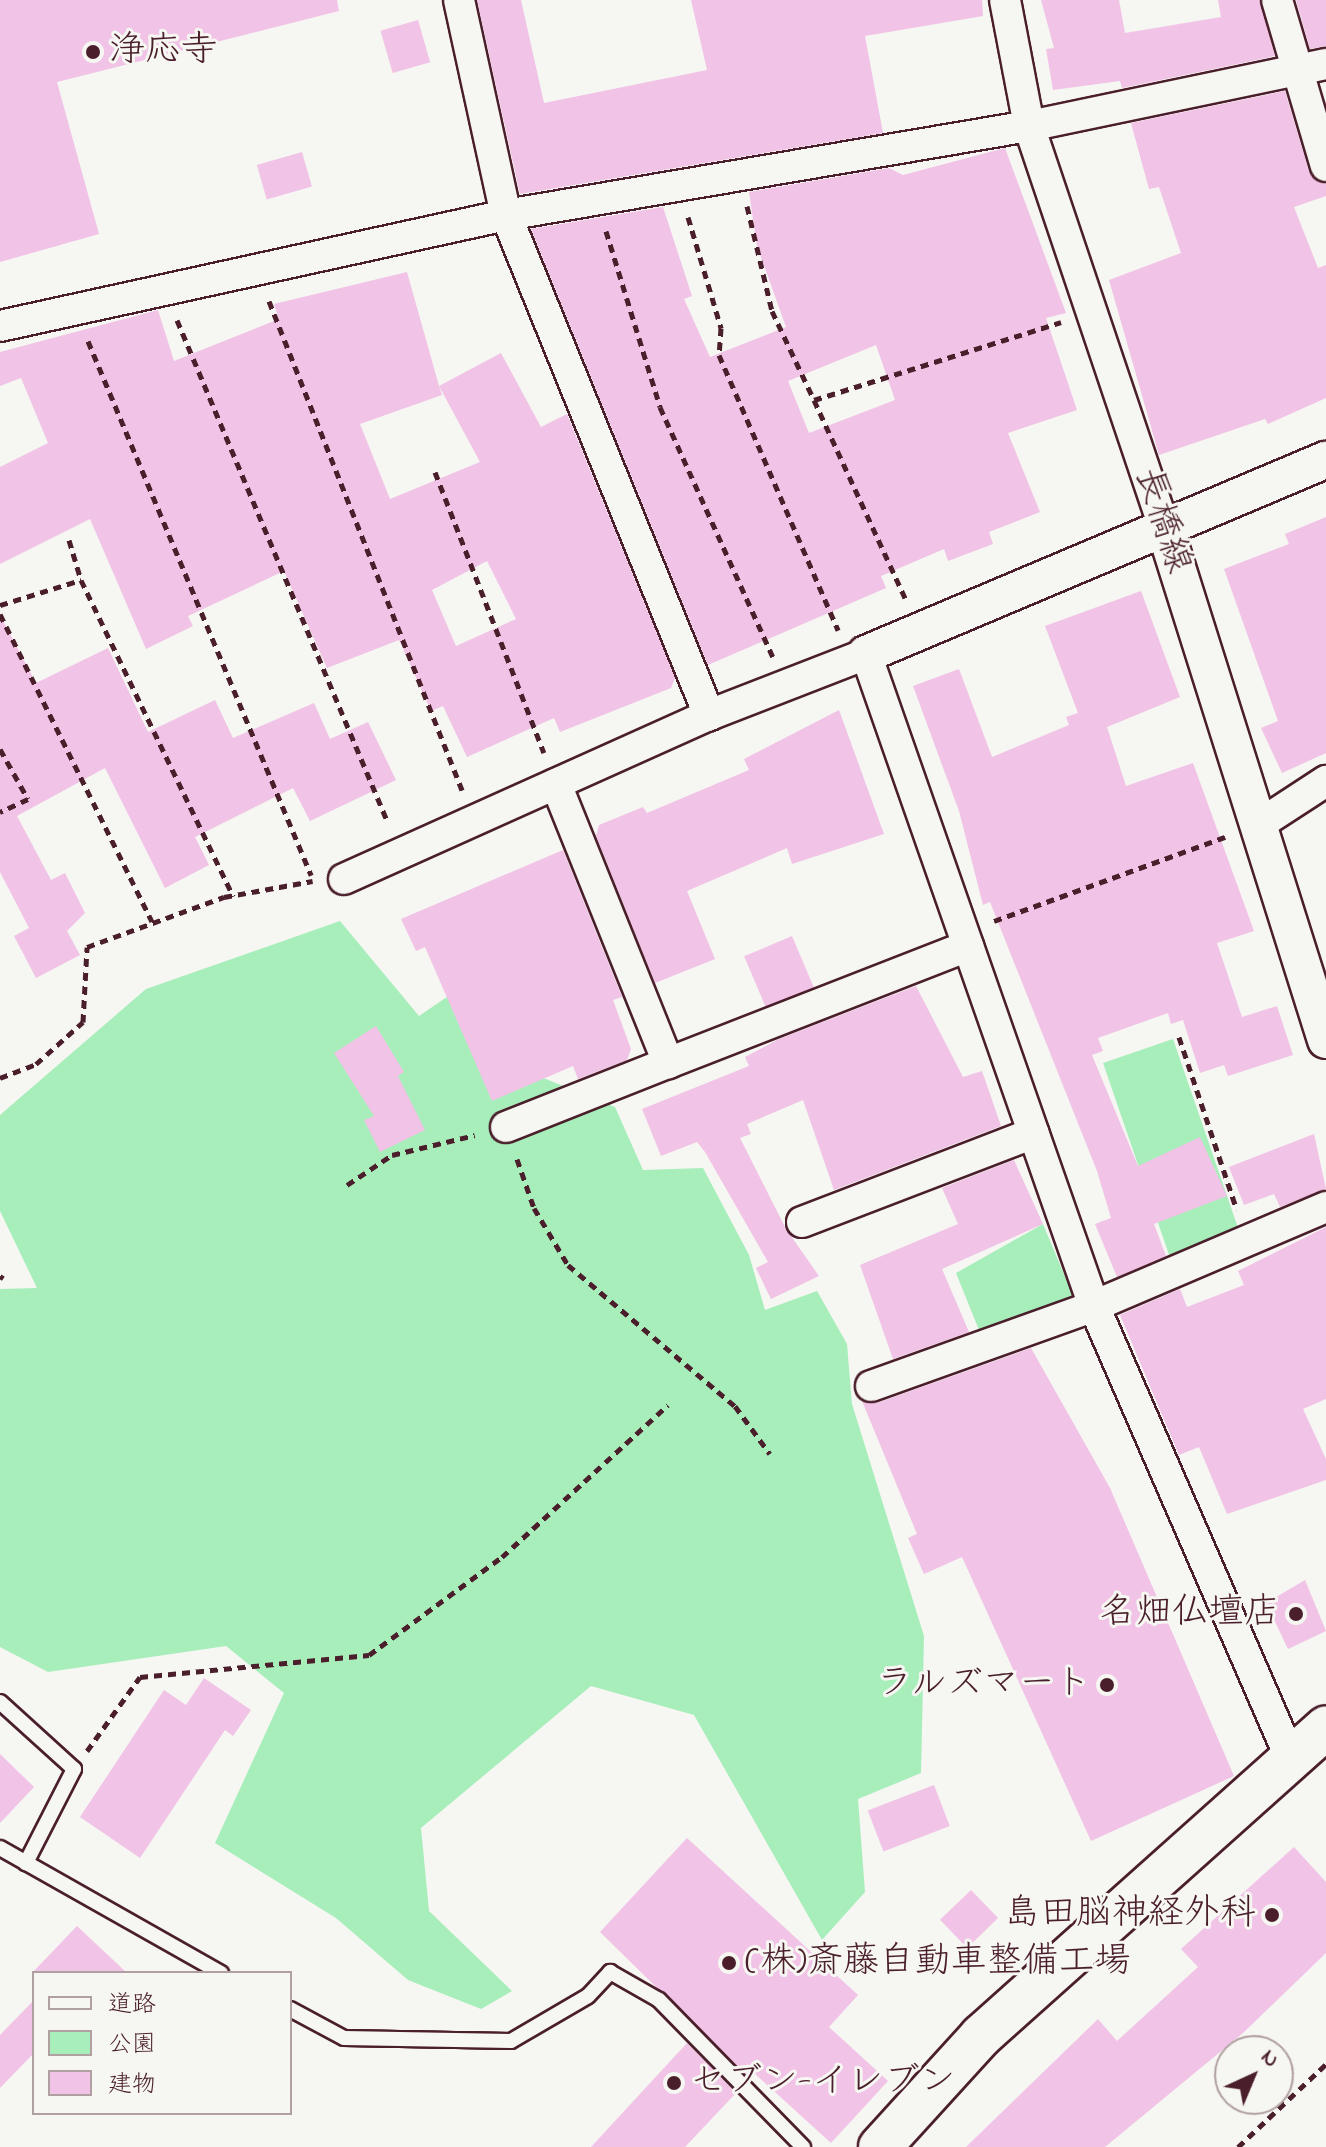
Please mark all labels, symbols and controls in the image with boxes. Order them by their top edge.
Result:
place label: 浄応寺 [109,30,217,74]
marker: 浄応寺 [84,43,102,61]
street label: 長橋線 [1125,463,1199,579]
place label: 名畑仏壇店 [1100,1592,1280,1636]
marker: 名畑仏壇店 [1287,1605,1305,1623]
place label: ラルズマート [875,1663,1091,1707]
marker: ラルズマート [1098,1676,1116,1694]
place label: 島田脳神経外科 [1004,1893,1256,1937]
marker: 島田脳神経外科 [1263,1906,1281,1924]
place label: (株)斎藤自動車整備工場 [745,1941,1131,1985]
marker: (株)斎藤自動車整備工場 [720,1954,738,1972]
legend [32,1971,292,2115]
text: 道路 [108,1988,156,2023]
text: 公園 [108,2028,156,2063]
north arrow [1214,2035,1294,2115]
text: N [1253,2042,1286,2076]
place label: セブン-イレブン [690,2061,955,2105]
text: 建物 [108,2068,156,2103]
marker: セブン-イレブン [665,2074,683,2092]

